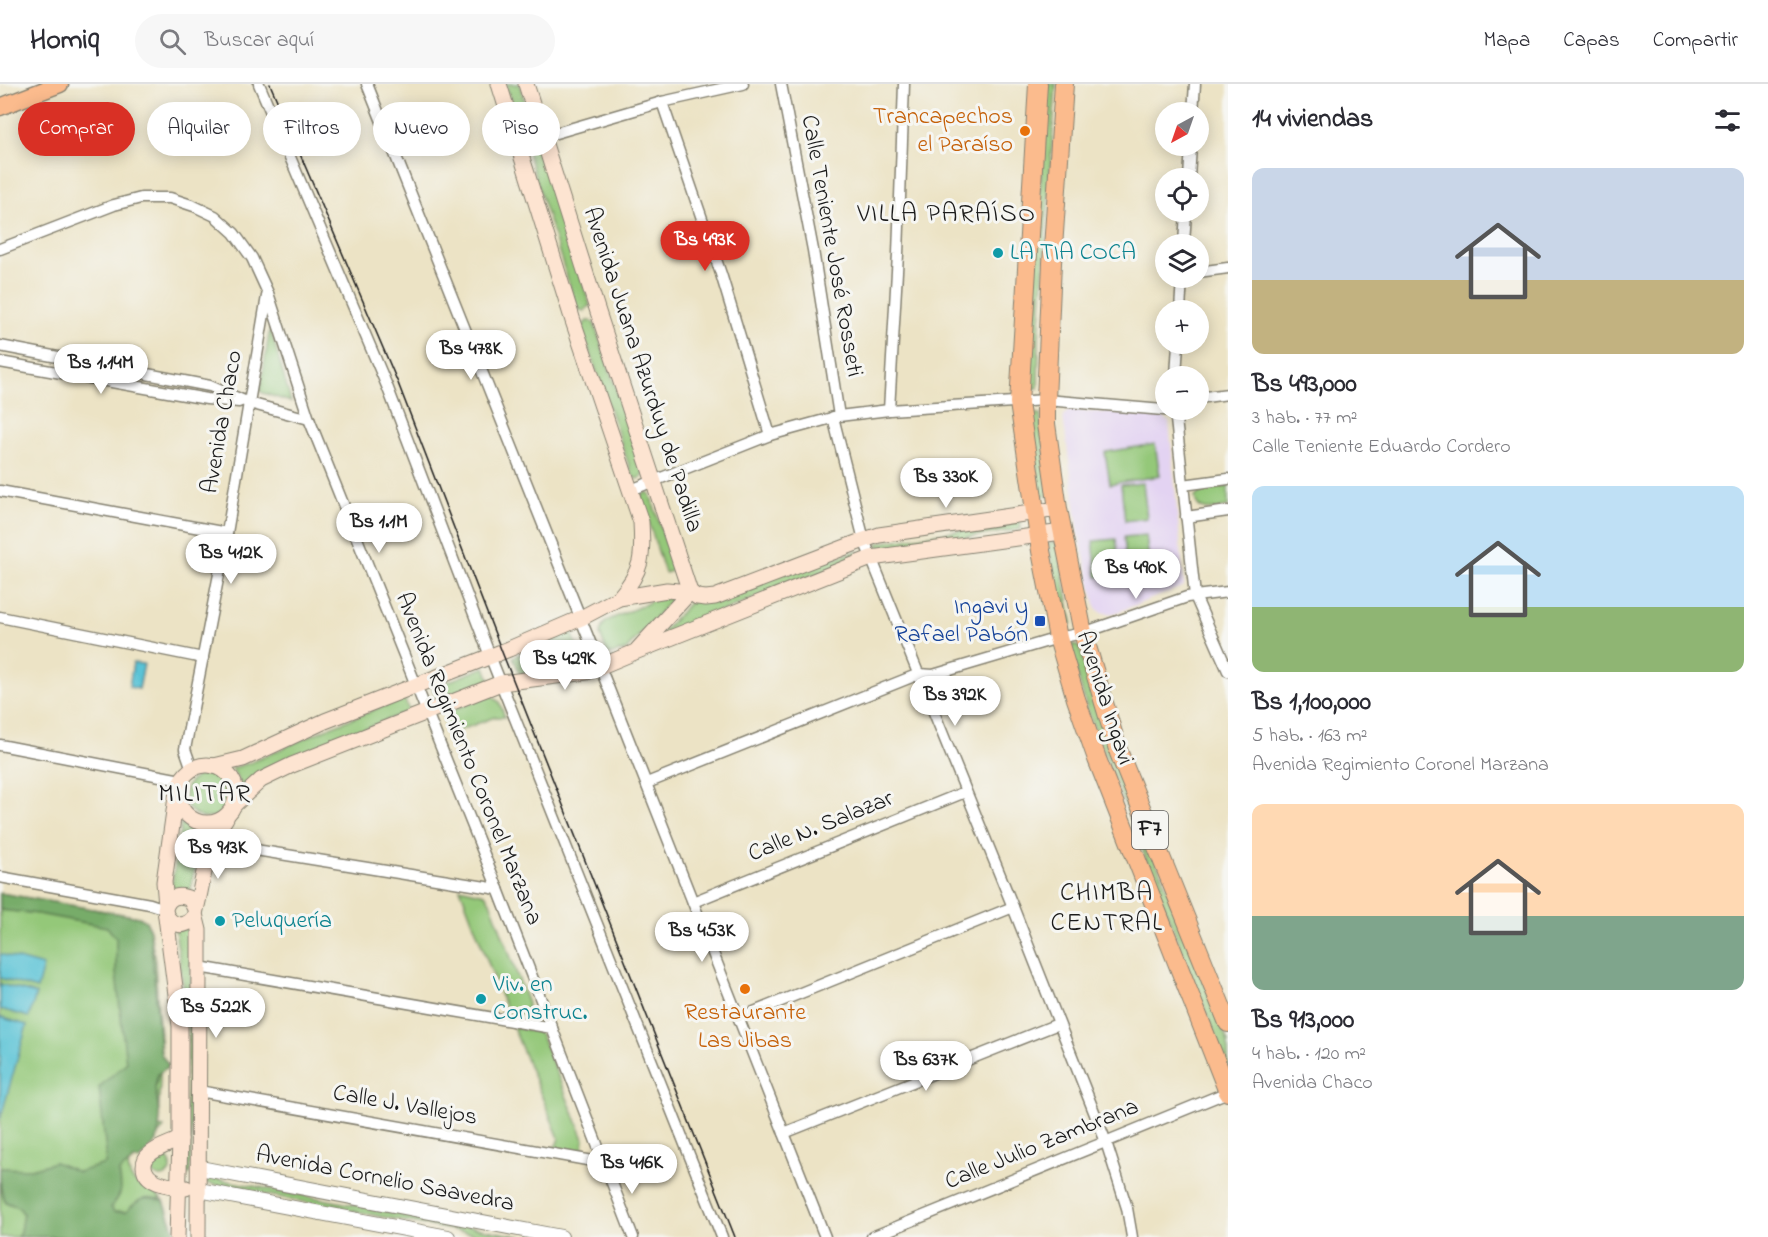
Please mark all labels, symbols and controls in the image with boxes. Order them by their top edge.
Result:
search box [135,14,555,68]
text: Homiq [30,21,99,62]
icon: search [156,25,189,58]
text: Buscar aquí [204,25,314,57]
text: Mapa [1483,26,1530,56]
text: Capas [1563,26,1620,56]
text: Compartir [1653,26,1738,56]
place label: Trancapechos el Paraíso [873,100,1013,163]
text: 14 viviendas [1252,101,1373,139]
chip: Comprar [18,102,135,156]
chip: Alquilar [147,102,251,156]
chip: Filtros [263,102,361,156]
chip: Nuevo [373,102,470,156]
chip: Piso [482,102,560,156]
north arrow [1155,102,1209,156]
map controls [1155,102,1209,420]
icon: filters [1711,104,1744,137]
street label: Calle Teniente José Rosseti [791,112,871,380]
marker: Trancapechos el Paraíso [1018,124,1032,138]
button: locate [1155,168,1209,222]
district label: VILLA PARAÍSO [856,196,1037,234]
street label: Avenida Juana Azurduy de Padilla [572,203,711,537]
icon: home [1444,207,1552,315]
pin: Bs 493K [650,221,760,272]
text: Bs 493K [675,226,735,255]
button: layers [1155,234,1209,288]
place label: LA TIA COCA [1010,236,1136,271]
marker: LA TIA COCA [991,246,1005,260]
button: + [1155,300,1209,354]
pin: Bs 478K [416,330,526,381]
text: Bs 478K [440,335,502,364]
pin: Bs 1.14M [39,344,163,395]
street label: Avenida Chaco [193,348,253,496]
text: Bs 1.14M [68,349,134,378]
button: − [1155,366,1209,420]
text: Bs 493,000 [1252,366,1357,404]
text: 3 hab. · 77 m² [1252,404,1357,433]
text: Calle Teniente Eduardo Cordero [1252,433,1511,462]
pin: Bs 330K [891,458,1001,509]
text: Bs 330K [914,463,978,492]
pin: Bs 1.1M [324,503,434,554]
text: Bs 1.1M [350,508,408,537]
icon: home [1444,525,1552,633]
pin: Bs 412K [176,534,286,585]
text: Bs 412K [200,539,262,568]
pin: Bs 490K [1081,549,1191,600]
text: Bs 490K [1105,554,1167,583]
street label: Avenida Regimiento Coronel Marzana [385,587,551,931]
place label: Ingavi y Rafael Pabón [894,590,1028,653]
marker: Ingavi y Rafael Pabón [1033,614,1047,628]
street label: Avenida Ingavi [1066,627,1142,769]
pin: Bs 429K [510,640,620,691]
text: Bs 429K [534,645,596,674]
pin: Bs 392K [900,676,1010,727]
text: Bs 392K [924,681,986,710]
text: Bs 1,100,000 [1252,684,1371,722]
text: 5 hab. · 163 m² [1252,722,1368,751]
text: Avenida Regimiento Coronel Marzana [1252,751,1549,780]
district label: MILITAR [158,776,252,814]
street label: Calle N. Salazar [743,782,899,872]
road number: F7 [1132,811,1168,849]
pin: Bs 913K [163,829,273,880]
text: Bs 913K [189,834,247,863]
icon: home [1444,843,1552,951]
district label: CHIMBA CENTRAL [1051,875,1164,943]
place label: Peluquería [232,904,332,939]
pin: Bs 453K [647,912,757,963]
marker: Peluquería [213,914,227,928]
text: Bs 453K [669,917,735,946]
place label: Viv. en Construc. [492,968,588,1031]
marker: Restaurante Las Jibas [738,982,752,996]
pin: Bs 522K [161,988,271,1039]
marker: Viv. en Construc. [474,992,488,1006]
text: Bs 522K [181,993,251,1022]
place label: Restaurante Las Jibas [684,996,806,1059]
text: Bs 913,000 [1252,1002,1354,1040]
text: 4 hab. · 120 m² [1252,1040,1366,1069]
pin: Bs 637K [871,1041,981,1092]
text: Bs 637K [894,1046,958,1075]
text: Avenida Chaco [1252,1069,1373,1098]
street label: Calle J. Vallejos [330,1076,480,1136]
street label: Calle Julio Zambrana [940,1090,1144,1200]
street label: Avenida Cornelio Saavedra [253,1138,517,1222]
pin: Bs 416K [577,1144,687,1195]
text: Bs 416K [601,1149,663,1178]

